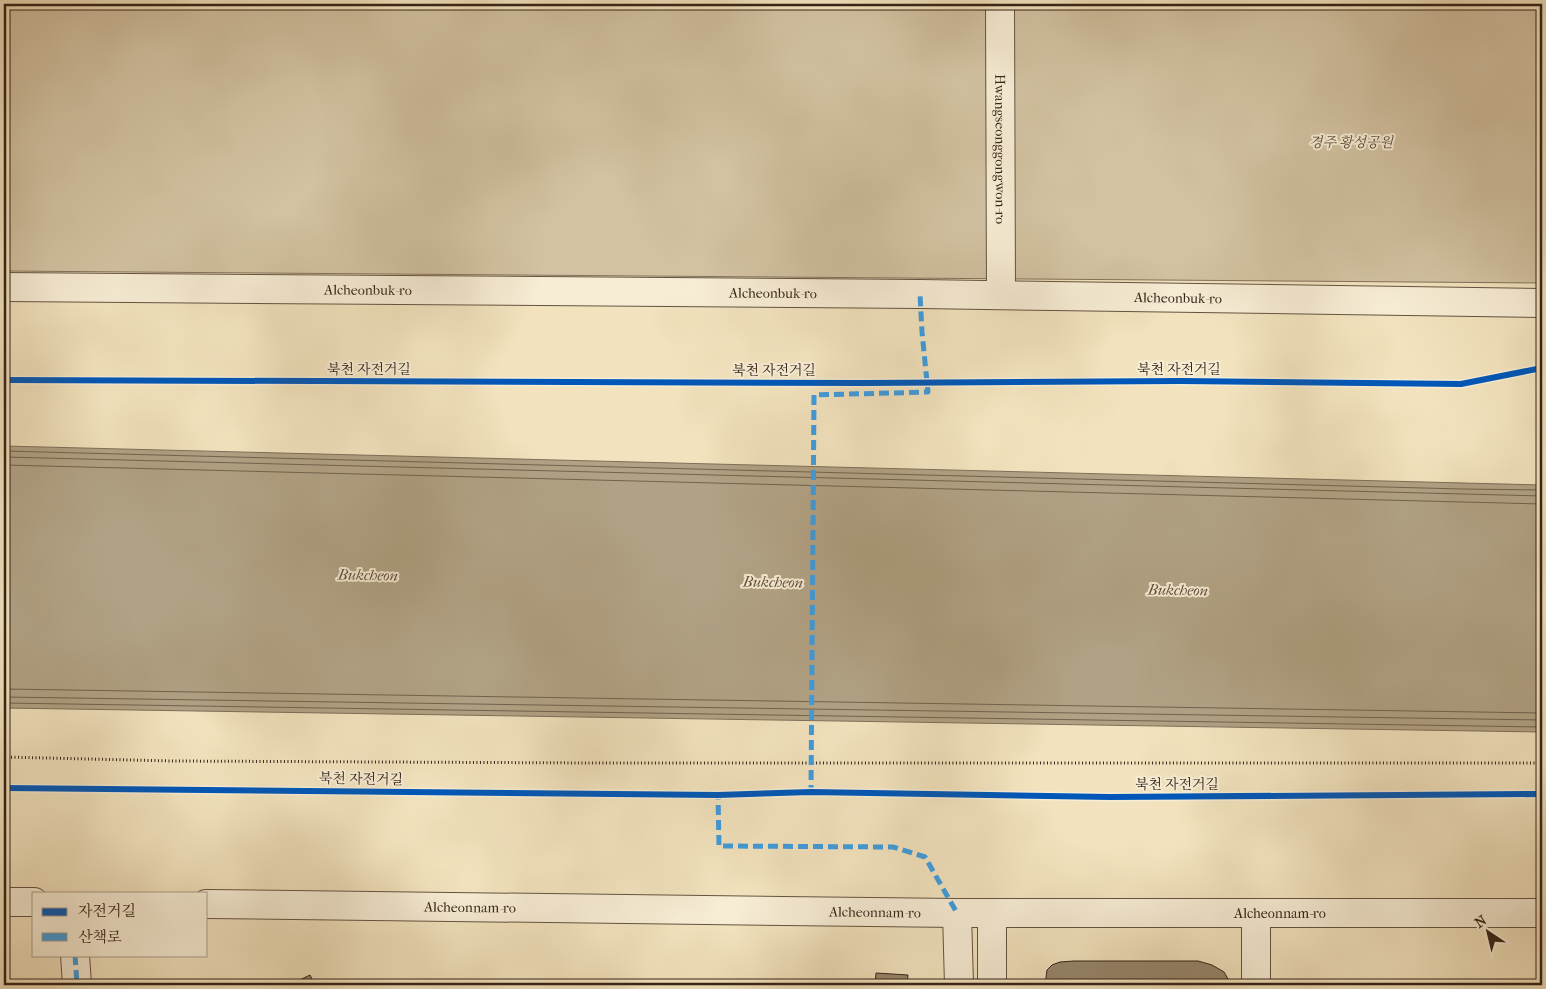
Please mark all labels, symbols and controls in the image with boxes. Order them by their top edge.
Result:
street label: Hwangseonggongwon-ro [992,74,1009,224]
park label: 경주 황성공원 [1309,134,1395,151]
street label: Alcheonbuk-ro [323,281,412,299]
street label: Alcheonbuk-ro [728,284,817,302]
street label: Alcheonbuk-ro [1133,289,1222,307]
street label: 북천 자전거길 [327,361,411,378]
street label: 북천 자전거길 [1137,361,1221,378]
street label: 북천 자전거길 [732,362,816,379]
water label: Bukcheon [337,565,398,585]
water label: Bukcheon [742,572,803,592]
water label: Bukcheon [1147,580,1208,600]
street label: 북천 자전거길 [319,770,403,788]
street label: 북천 자전거길 [1135,776,1219,793]
legend [32,892,208,956]
street label: Alcheonnam-ro [423,898,516,916]
text: 자전거길 [78,902,136,920]
street label: Alcheonnam-ro [828,903,921,921]
street label: Alcheonnam-ro [1233,905,1326,922]
north arrow [1464,906,1514,956]
text: N [1472,912,1490,932]
text: 산책로 [78,928,122,946]

